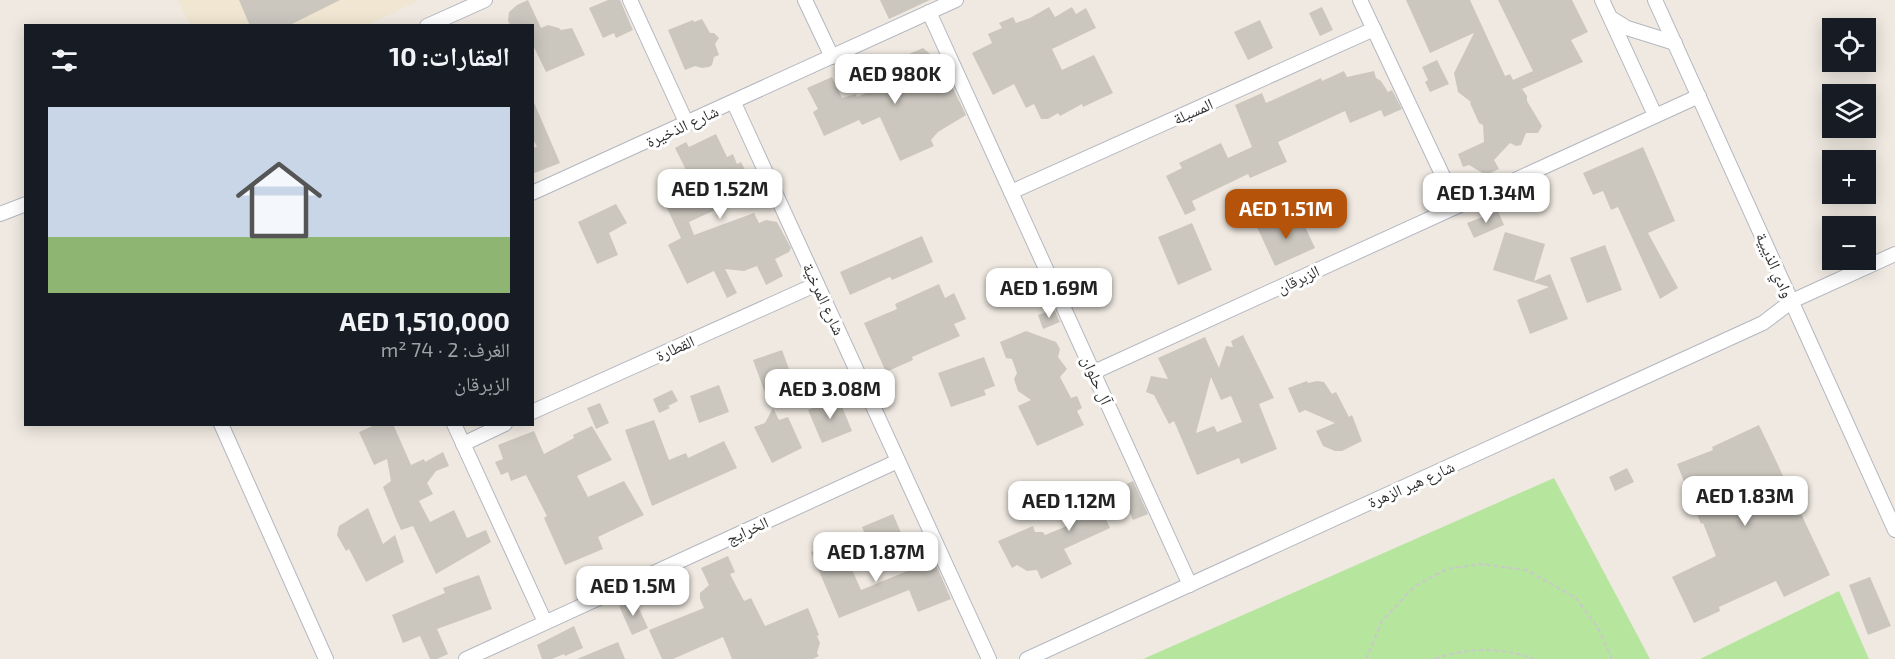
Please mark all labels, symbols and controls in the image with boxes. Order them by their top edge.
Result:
map controls [1822,18,1876,270]
button: locate [1822,18,1876,72]
text: العقارات: 10 [389,40,510,71]
icon: filters [48,44,81,77]
pin: AED 980K [833,54,957,105]
text: AED 980K [849,61,941,85]
button: layers [1822,84,1876,138]
street label: المسيلة [1170,93,1216,128]
street label: شارع الذخيرة [643,101,722,152]
icon: home [225,146,333,254]
button: + [1822,150,1876,204]
pin: AED 1.52M [651,169,789,220]
pin: AED 1.34M [1417,173,1555,224]
text: AED 1.52M [671,176,769,200]
text: AED 1.34M [1437,180,1535,204]
pin: AED 1.51M [1217,189,1355,240]
text: AED 1.51M [1239,196,1333,220]
button: − [1822,216,1876,270]
street label: وادي الذيبية [1749,229,1798,302]
street label: شارع المرخية [798,260,849,339]
street label: الزبرقان [1274,260,1323,298]
pin: AED 1.69M [980,268,1118,319]
text: AED 1.69M [1000,275,1098,299]
text: AED 1,510,000 [340,305,510,336]
street label: القطارة [653,331,697,365]
text: الغرف: 2 · 74 m² [381,337,510,361]
street label: آل حلوان [1076,352,1117,409]
pin: AED 3.08M [761,369,899,420]
text: الزبرقان [454,371,510,395]
text: AED 3.08M [779,376,881,400]
street label: شارع هير الزهرة [1365,456,1458,513]
pin: AED 1.83M [1676,476,1814,527]
pin: AED 1.12M [1000,481,1138,532]
text: AED 1.83M [1696,483,1794,507]
text: AED 1.12M [1022,488,1116,512]
street label: الخرايج [723,512,772,549]
pin: AED 1.87M [807,532,945,583]
text: AED 1.87M [827,539,925,563]
pin: AED 1.5M [571,566,695,617]
text: AED 1.5M [590,573,676,597]

